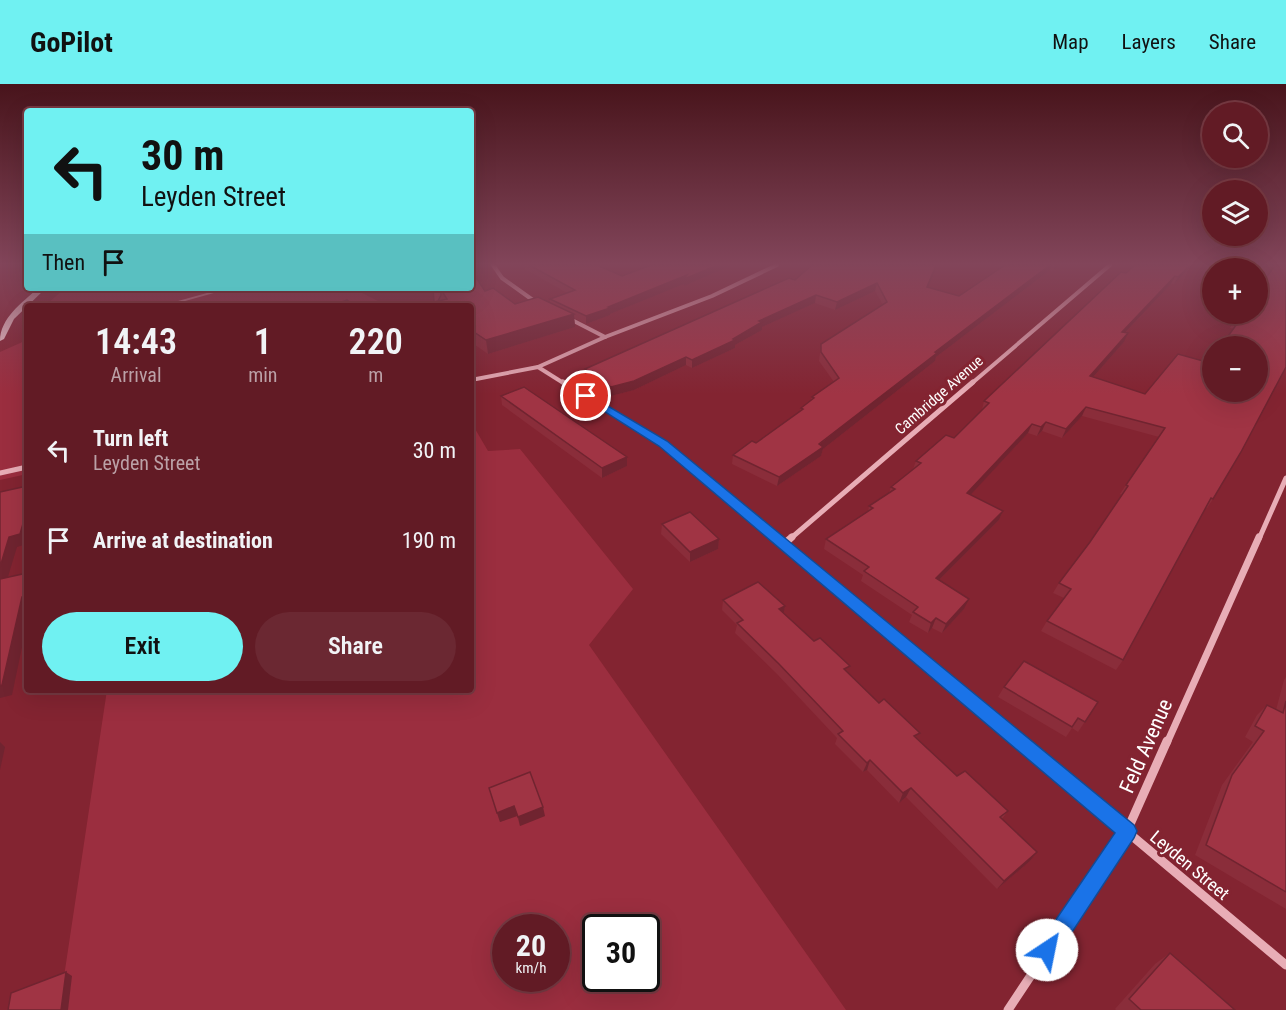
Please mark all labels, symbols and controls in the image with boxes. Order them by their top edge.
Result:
text: GoPilot [30,26,113,59]
text: Map [1052,30,1089,54]
text: Layers [1122,30,1176,54]
text: Share [1209,30,1256,54]
map controls [1202,102,1268,402]
button: search [1202,102,1268,168]
text: 30 m [141,131,224,180]
icon: left [42,132,120,210]
button: layers [1202,180,1268,246]
text: Leyden Street [141,181,286,213]
icon: arrive [97,246,130,279]
text: Then [42,250,85,275]
button: + [1202,258,1268,324]
text: 14:43 [95,321,177,363]
text: 1 [254,321,272,363]
text: 220 [349,321,403,363]
button: − [1202,336,1268,402]
street label: Cambridge Avenue [891,352,987,438]
text: Arrival [111,363,162,387]
text: min [248,363,277,387]
text: m [368,363,383,387]
pin [560,370,611,421]
icon: arrive [569,379,602,412]
text: Turn left [93,426,168,451]
icon: left [42,434,75,467]
text: 30 m [413,438,456,463]
text: Leyden Street [93,451,200,475]
icon: arrive [42,524,75,557]
text: Arrive at destination [93,528,273,553]
text: 190 m [402,528,456,553]
button: Exit [42,612,243,681]
button: Share [255,612,456,681]
street label: Feld Avenue [1115,695,1177,797]
street label: Leyden Street [1146,826,1234,904]
speed limit sign: 30 [582,914,660,992]
position arrow [1015,918,1079,982]
text: 20 [516,928,546,963]
text: km/h [516,959,546,977]

